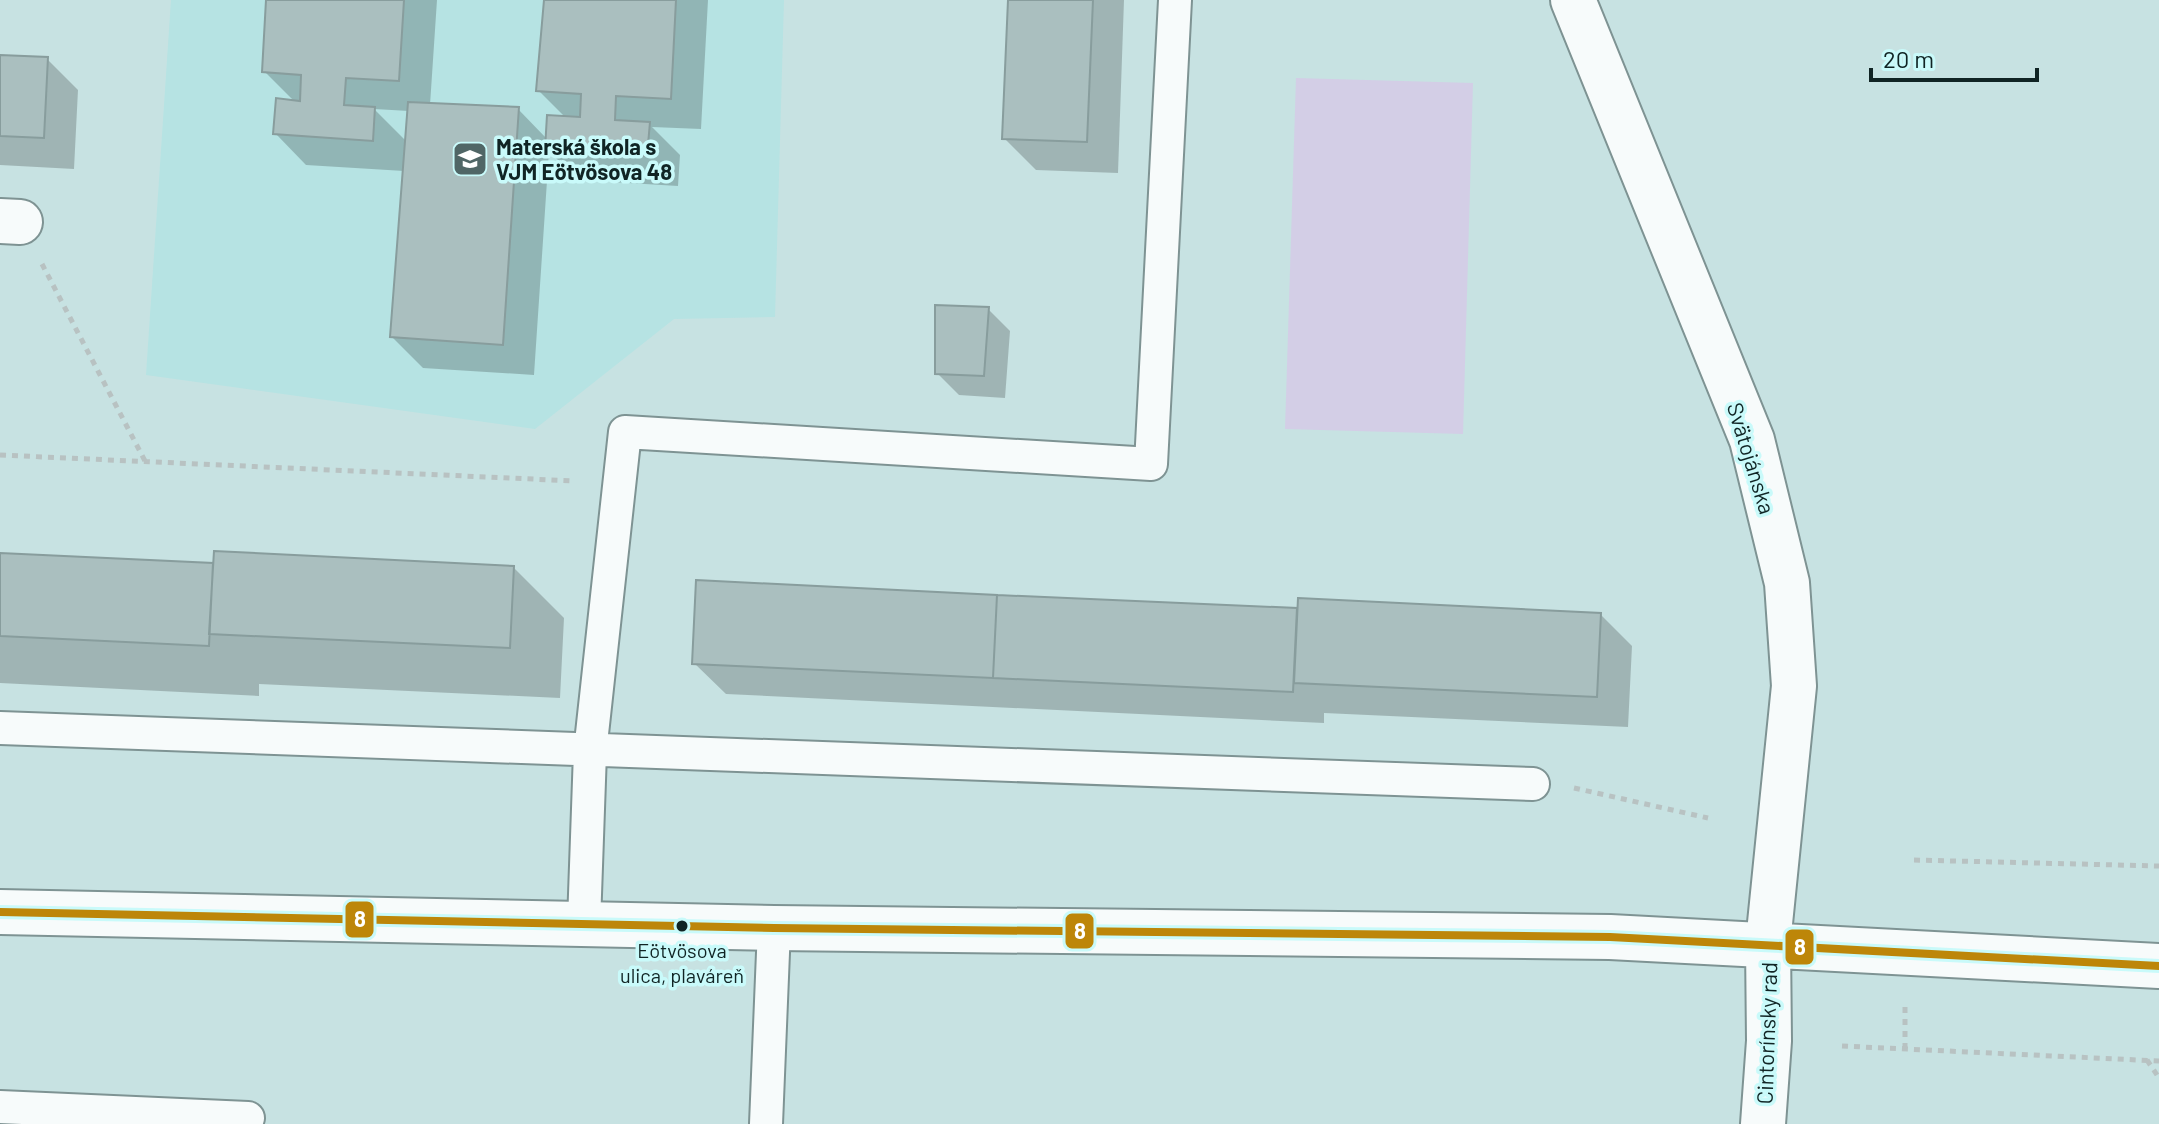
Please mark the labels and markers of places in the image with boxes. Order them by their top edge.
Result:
place label: Materská škola s VJM Eötvösova 48 [496,133,672,184]
school or university icon: Materská škola s VJM Eötvösova 48 [451,140,489,178]
marker: Eötvösova ulica, plaváreň [674,918,690,934]
place label: Eötvösova ulica, plaváreň [620,938,744,987]

